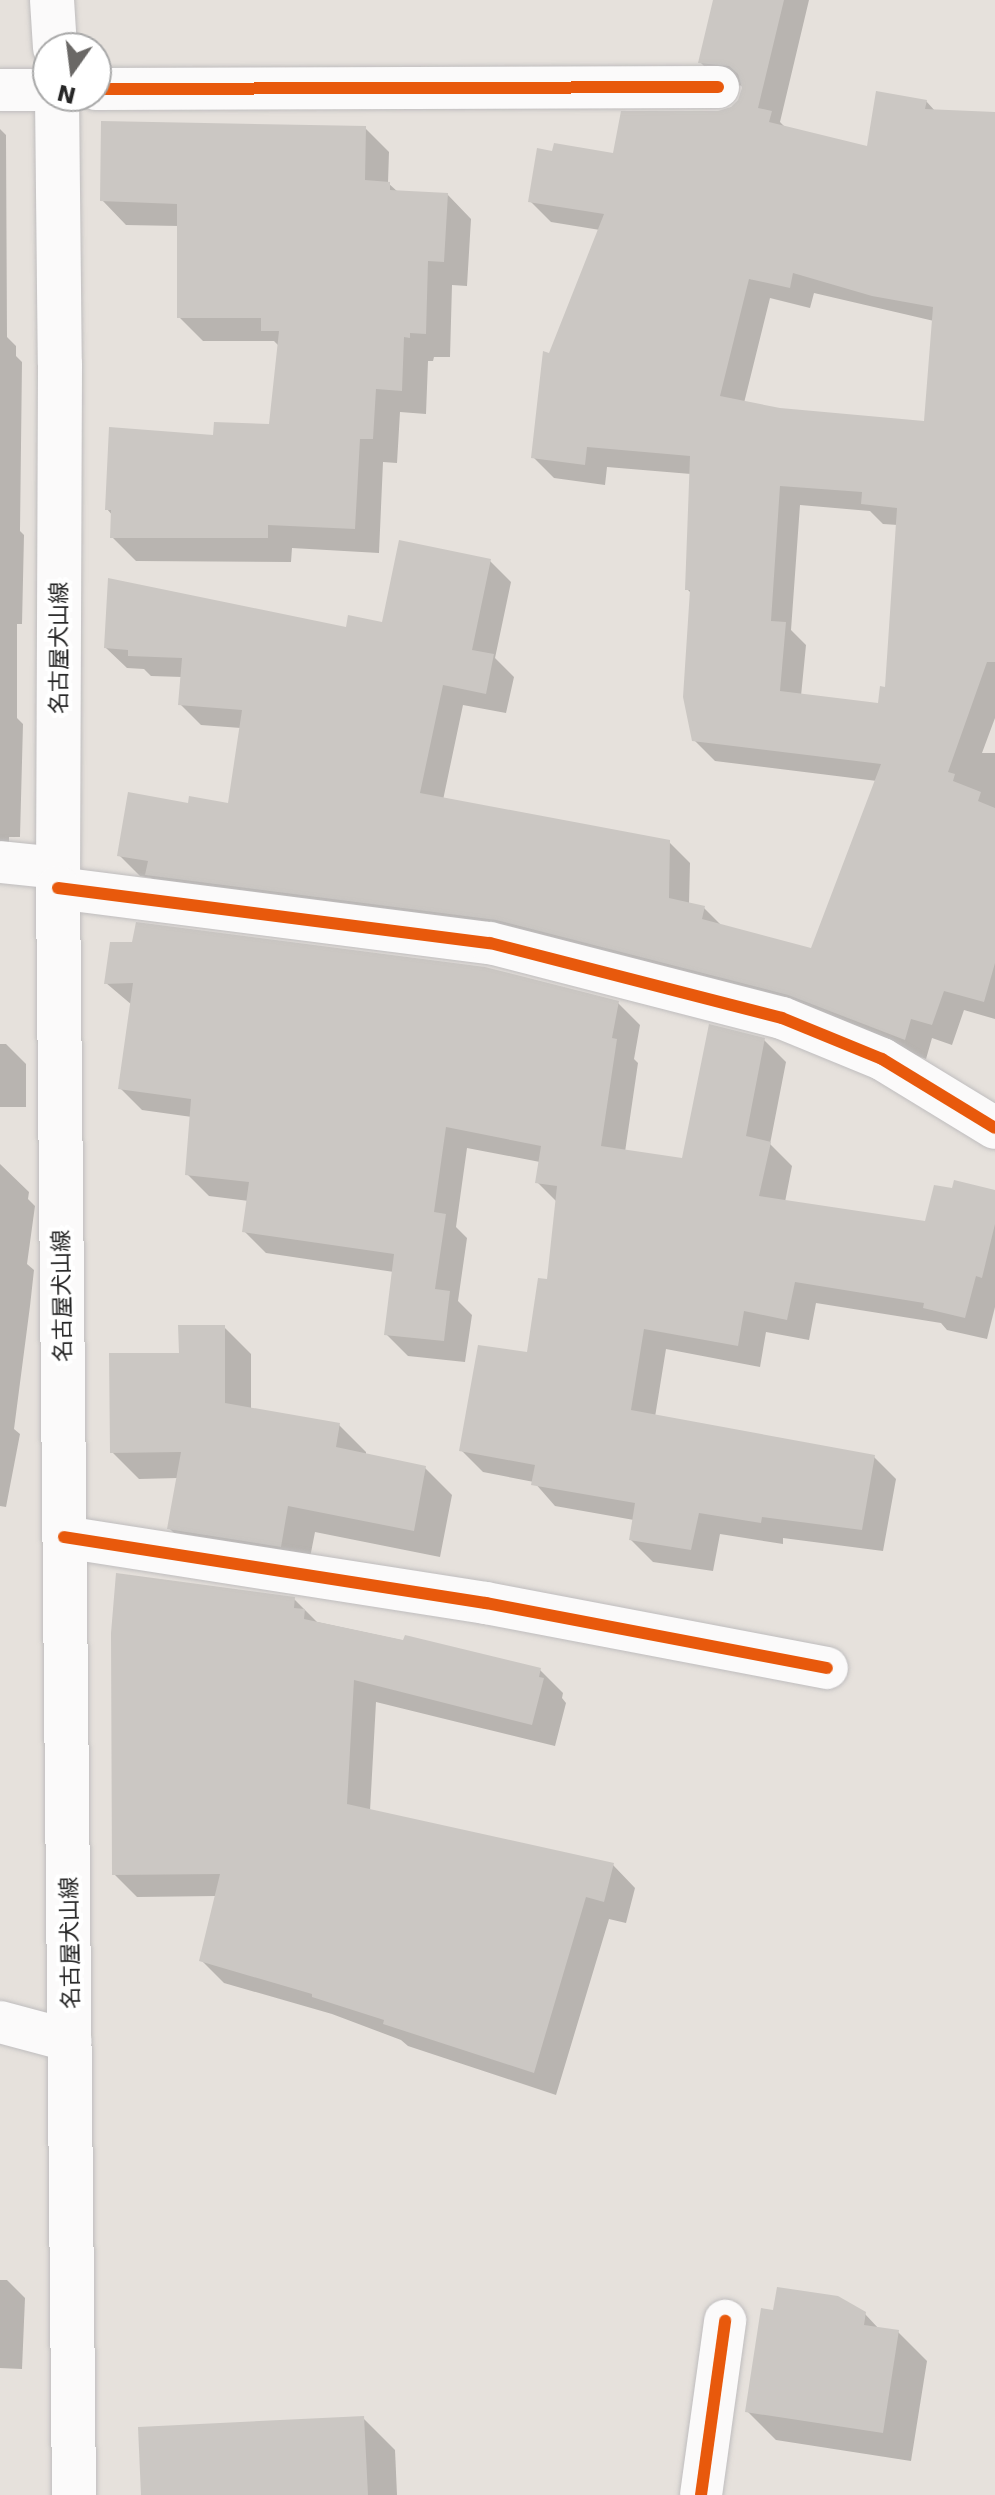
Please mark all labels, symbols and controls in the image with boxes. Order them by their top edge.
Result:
north arrow [32,32,112,112]
text: N [55,79,79,108]
street label: 名古屋犬山線 [46,582,72,714]
street label: 名古屋犬山線 [48,1230,76,1362]
street label: 名古屋犬山線 [56,1877,84,2009]

